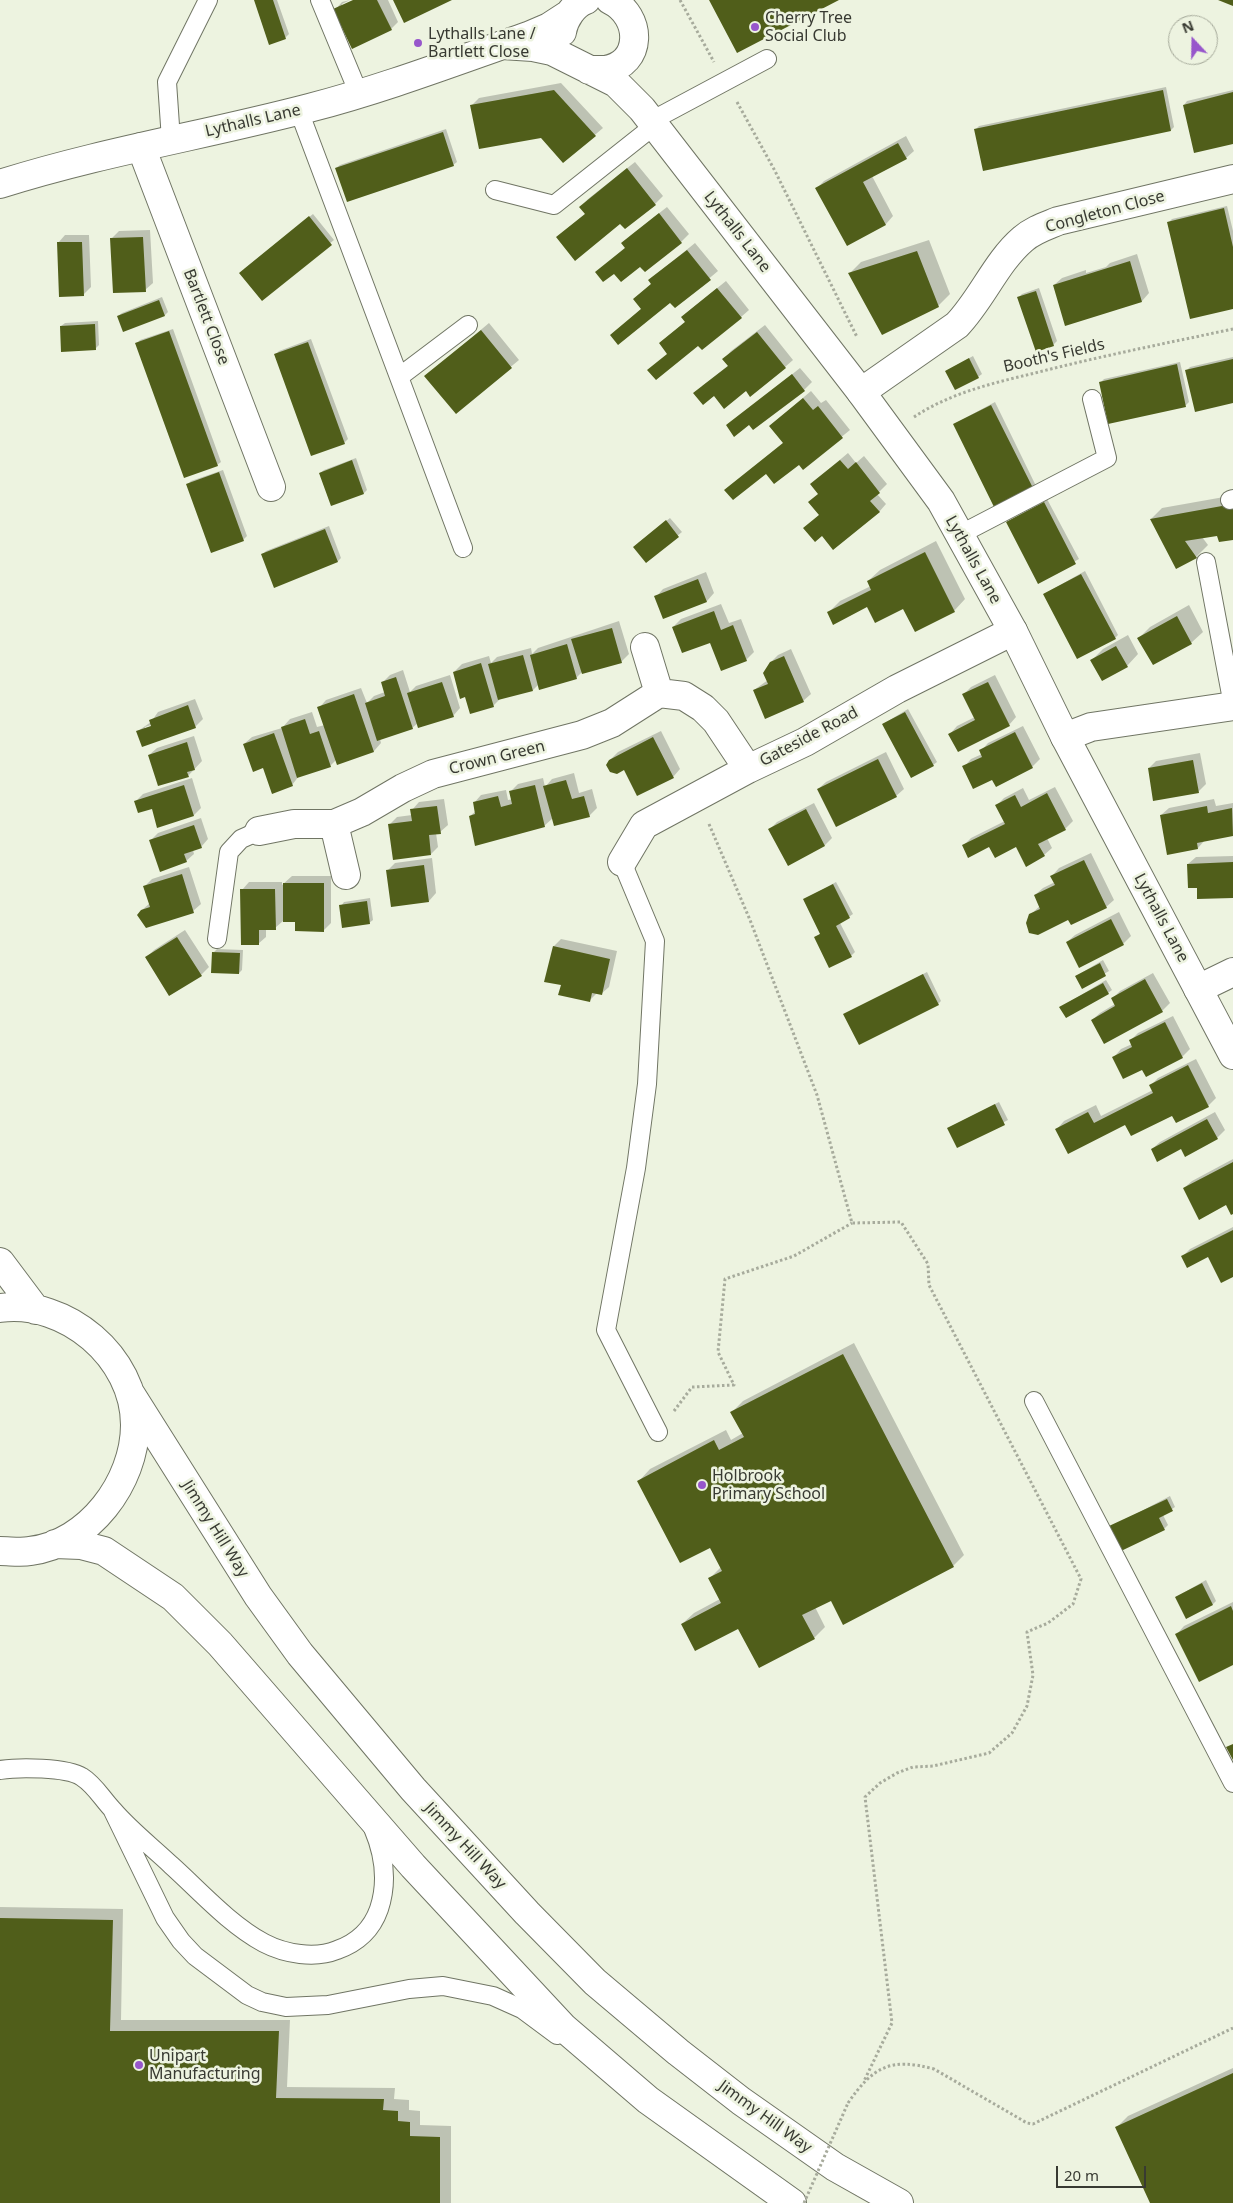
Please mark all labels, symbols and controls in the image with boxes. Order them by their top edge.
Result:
place label: Cherry Tree Social Club [765,8,852,46]
north arrow [1168,15,1218,65]
text: N [1179,16,1197,37]
marker: Cherry Tree Social Club [749,21,761,33]
place label: Lythalls Lane / Bartlett Close [428,24,536,62]
marker: Lythalls Lane / Bartlett Close [412,37,424,49]
street label: Lythalls Lane [203,101,303,141]
street label: Congleton Close [1043,187,1167,237]
street label: Lythalls Lane [699,188,775,276]
street label: Bartlett Close [179,266,233,368]
street label: Booth's Fields [1002,335,1106,377]
street label: Lythalls Lane [941,513,1005,607]
street label: Gateside Road [757,703,861,771]
street label: Crown Green [447,737,547,779]
street label: Lythalls Lane [1130,870,1192,966]
place label: Holbrook Primary School [712,1466,825,1504]
street label: Jimmy Hill Way [177,1477,253,1581]
marker: Holbrook Primary School [696,1479,708,1491]
street label: Jimmy Hill Way [420,1799,510,1893]
place label: Unipart Manufacturing [149,2046,261,2084]
marker: Unipart Manufacturing [133,2059,145,2071]
street label: Jimmy Hill Way [715,2077,815,2157]
scale bar [1058,2156,1148,2188]
text: 20 m [1064,2165,1099,2185]

